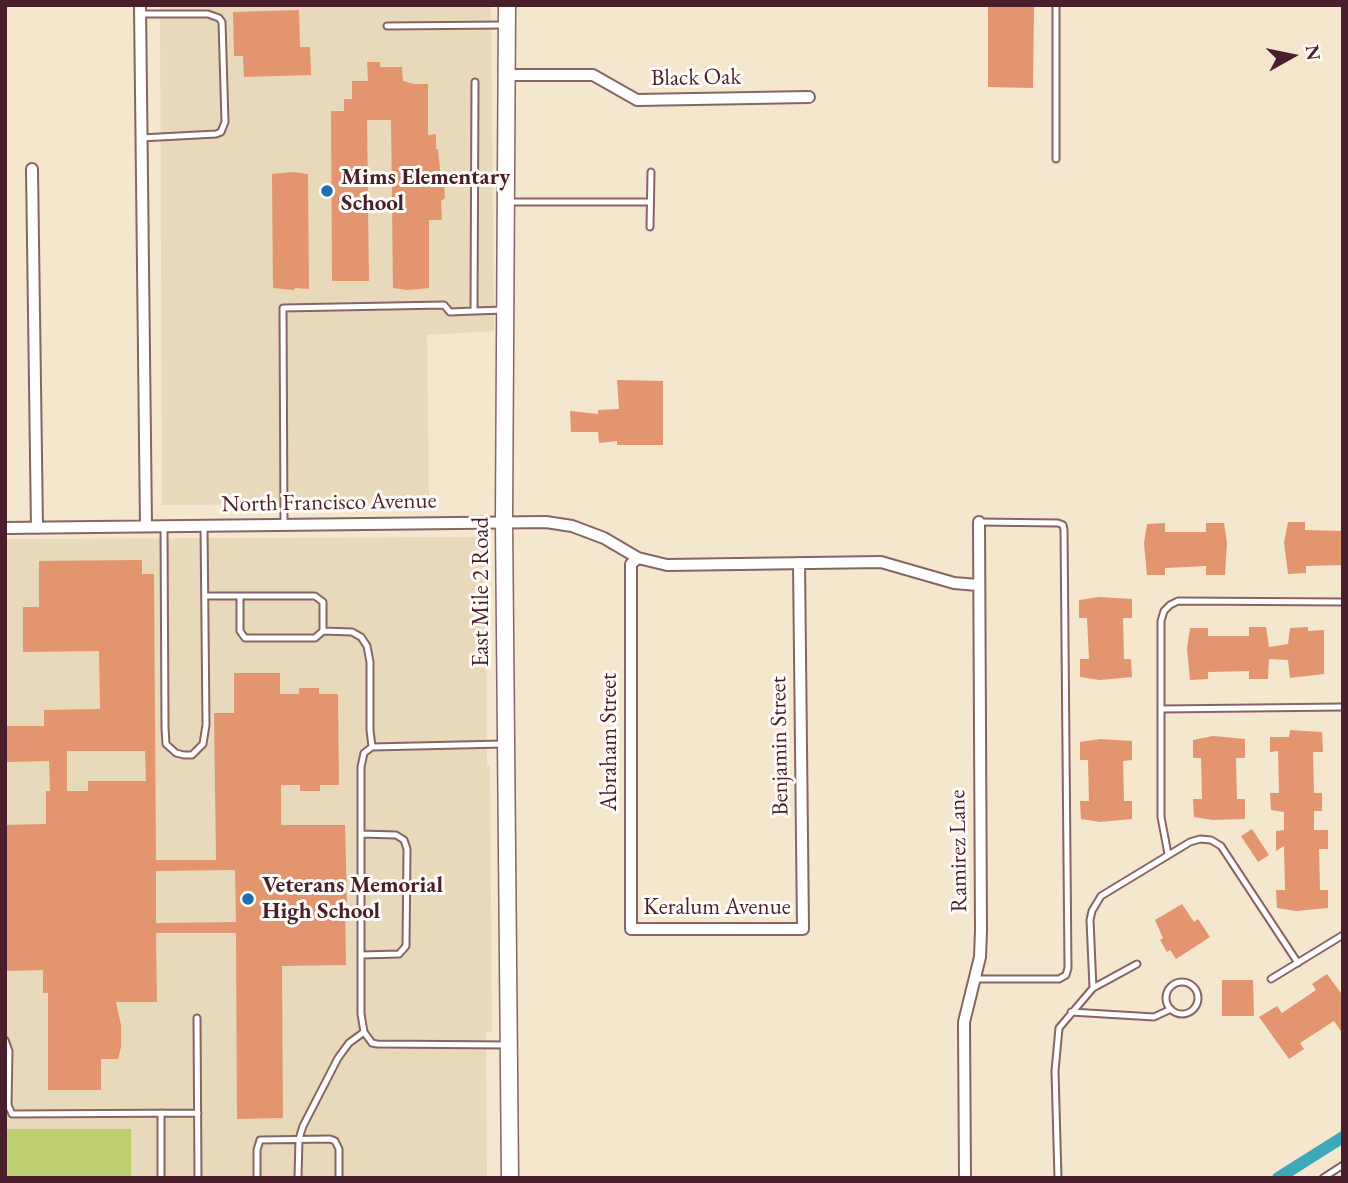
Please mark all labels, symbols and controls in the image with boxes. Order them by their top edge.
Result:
north arrow [1257,21,1327,91]
text: N [1300,43,1327,62]
street label: Black Oak [651,63,741,93]
place label: Mims Elementary School [341,164,510,218]
marker: Mims Elementary School [319,183,335,199]
street label: North Francisco Avenue [221,487,437,519]
street label: East Mile 2 Road [468,517,496,667]
street label: Abraham Street [596,673,624,811]
street label: Benjamin Street [765,676,795,816]
street label: Ramirez Lane [944,789,974,913]
place label: Veterans Memorial High School [262,872,443,926]
marker: Veterans Memorial High School [240,891,256,907]
street label: Keralum Avenue [643,894,791,922]

